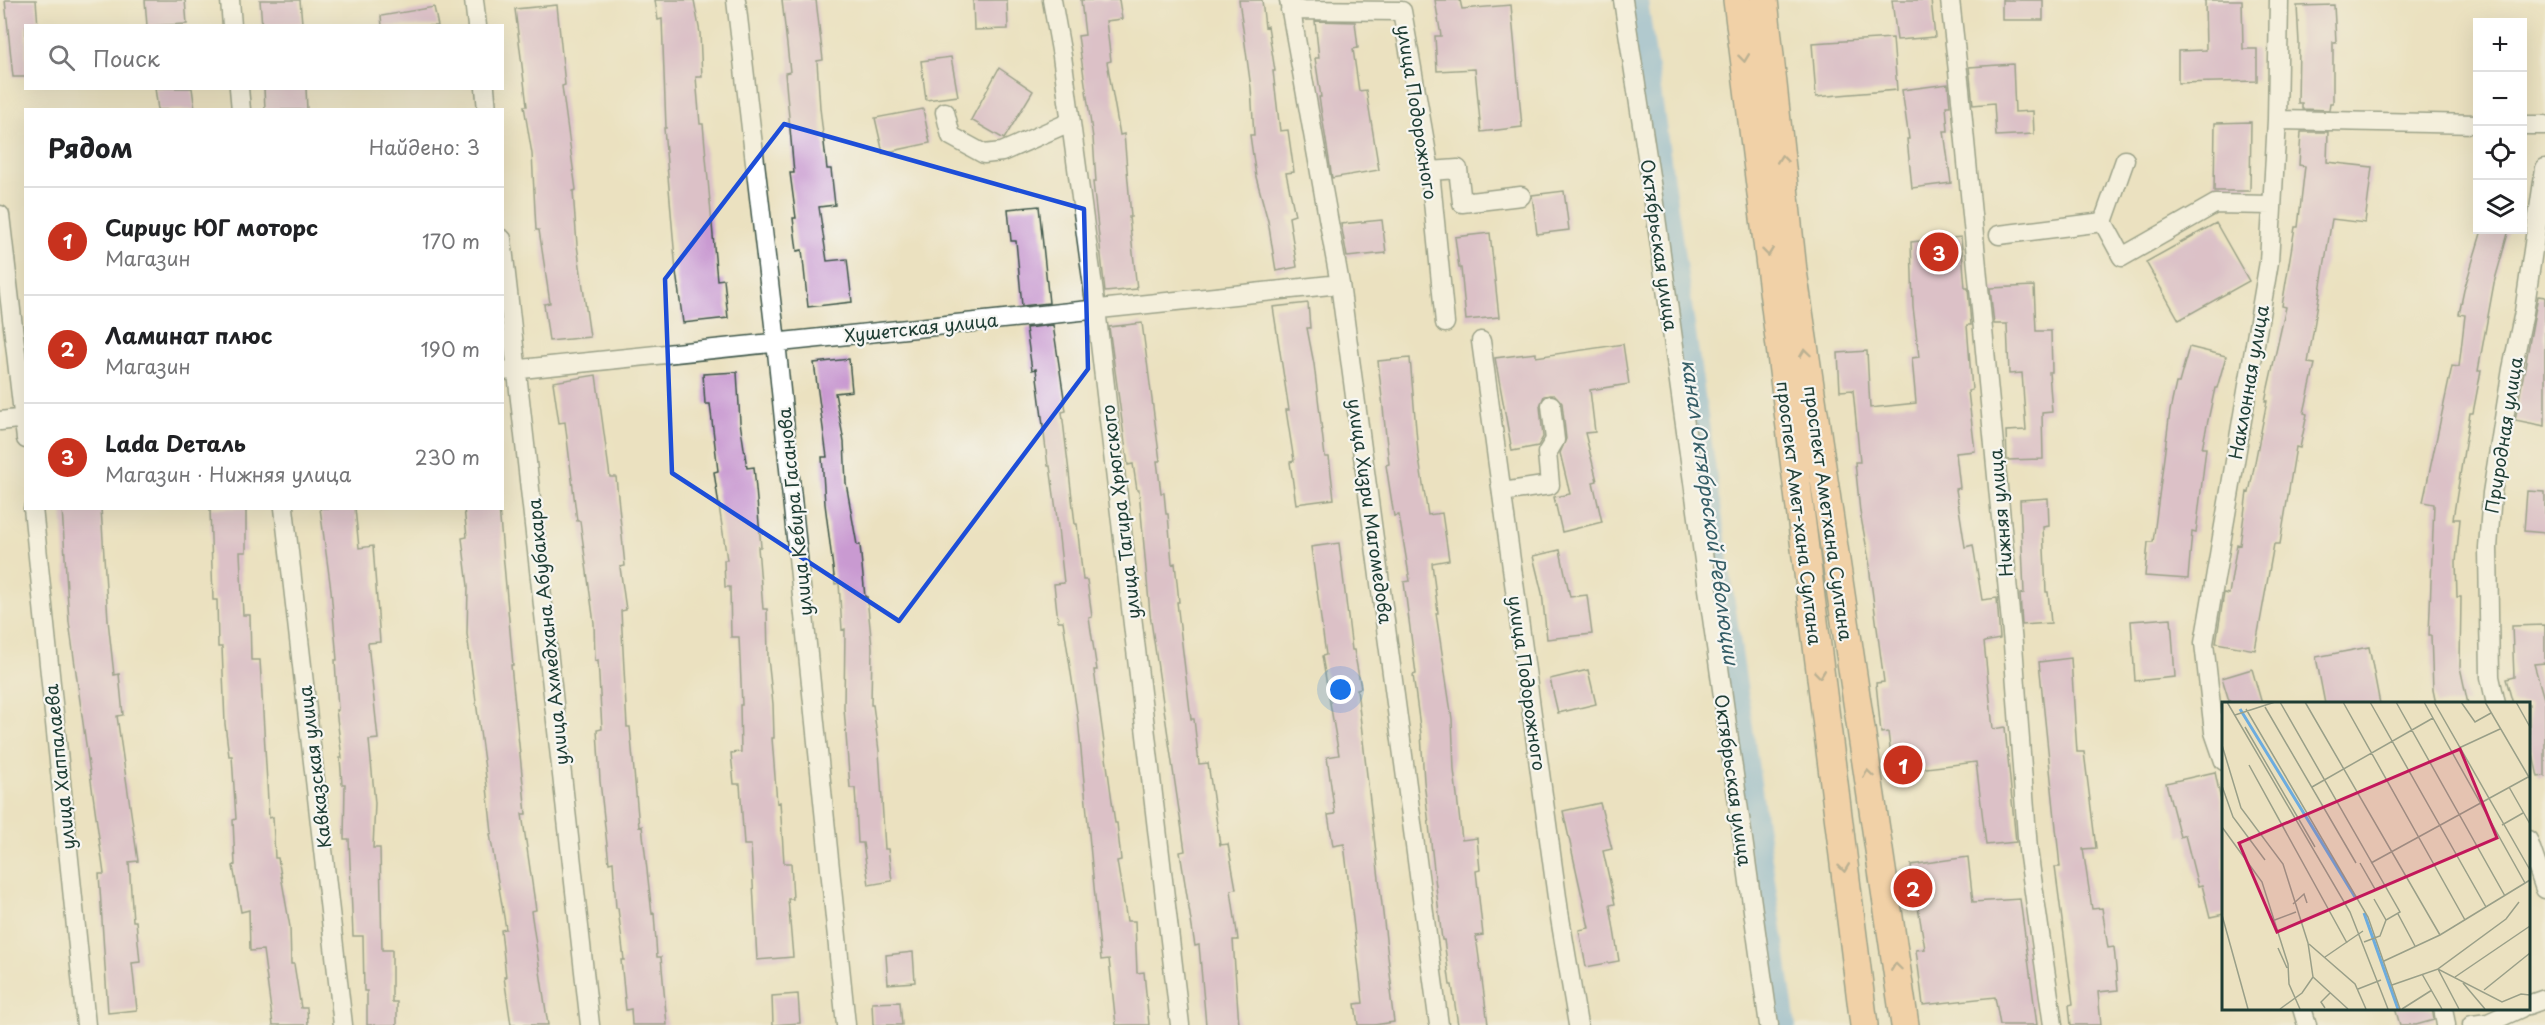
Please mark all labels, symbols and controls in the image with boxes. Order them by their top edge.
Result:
map controls [2473,18,2527,234]
button: + [2473,18,2527,72]
street label: улица Подорожного [1391,23,1445,201]
search box [24,24,504,90]
icon: search [45,41,78,74]
text: Поиск [93,41,160,74]
one-way arrow [1738,53,1750,63]
button: − [2473,72,2527,126]
button: locate [2473,126,2527,180]
text: Рядом [48,128,133,167]
text: Найдено: 3 [369,132,480,162]
one-way arrow [1776,155,1789,164]
street label: Октябрьская улица [1635,157,1686,333]
button: layers [2473,180,2527,234]
text: Сириус ЮГ моторс [105,210,318,243]
text: 1 [63,226,72,256]
text: 170 m [422,226,480,256]
pin: 3 [1920,230,1958,274]
text: Магазин [105,243,191,273]
one-way arrow [1761,247,1774,256]
street label: Наклонная улица [2221,302,2275,461]
street label: Хушетская улица [843,305,1000,348]
text: Ламинат плюс [105,318,272,351]
text: 2 [60,334,75,364]
text: 190 m [421,334,480,364]
one-way arrow [1800,348,1812,357]
text: Магазин [105,351,191,381]
street label: Природная улица [2477,354,2529,515]
water label: канал Октябрьской Революции [1675,357,1747,668]
street label: проспект Амет-хана Султана [1770,380,1830,647]
street label: проспект Аметхана Султана [1798,384,1860,643]
street label: улица Хизри Магомедова [1342,397,1400,626]
street label: улица Тагира Хрюгского [1093,403,1147,621]
street label: улица Кебира Гасанова [770,406,818,618]
text: Lada Dеталь [105,426,246,459]
text: 3 [61,442,74,472]
text: 230 m [415,442,480,472]
street label: Нижняя улица [1981,447,2019,578]
text: Магазин · Нижняя улица [105,459,351,489]
street label: улица Ахмедхана Абубакара [520,497,574,767]
street label: улица Подорожного [1502,594,1554,772]
one-way arrow [1813,670,1826,679]
your location [1326,675,1355,704]
street label: улица Хаппалаева [37,682,81,851]
street label: Кавказская улица [291,684,337,850]
street label: Октябрьская улица [1709,692,1760,868]
inset map [2222,702,2530,1010]
pin: 1 [1884,742,1922,788]
one-way arrow [1862,770,1874,779]
one-way arrow [1837,863,1850,873]
pin: 2 [1894,866,1932,910]
one-way arrow [1891,963,1903,972]

